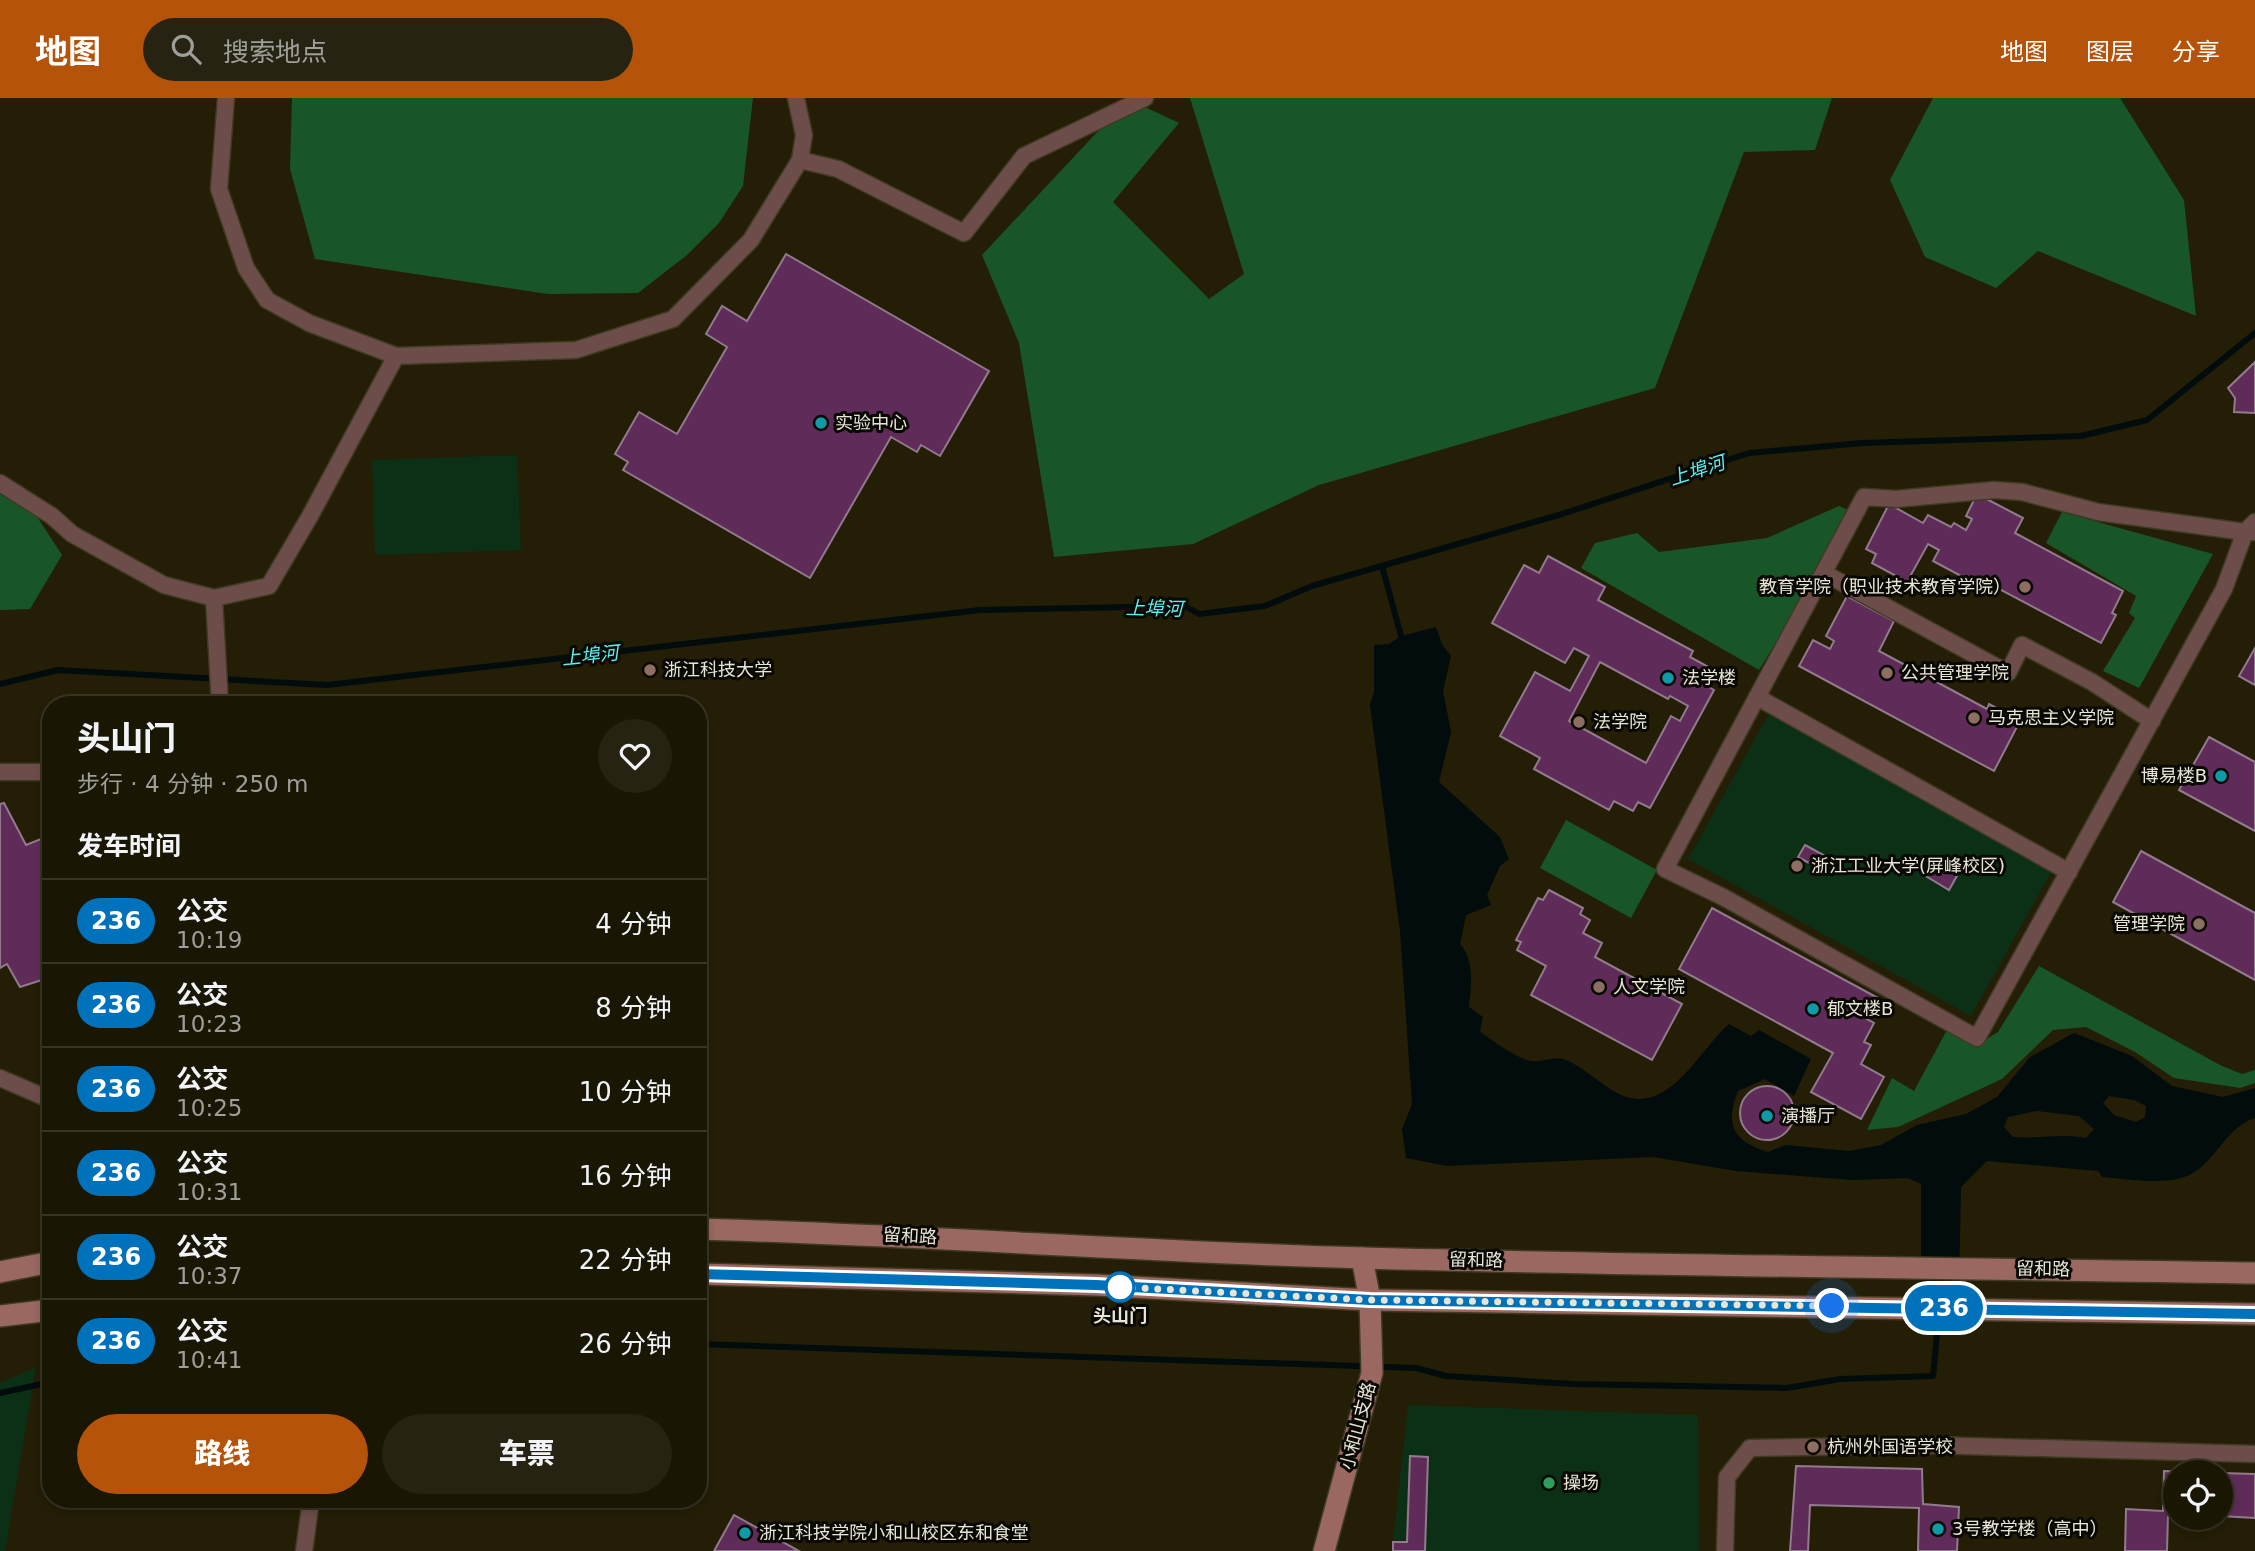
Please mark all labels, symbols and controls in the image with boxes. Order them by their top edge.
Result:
search box [143,18,633,81]
icon: search [167,30,205,68]
text: 地图 [35,32,101,71]
text: 搜索地点 [223,37,327,67]
text: 地图 [2000,38,2048,66]
text: 图层 [2086,38,2134,66]
text: 分享 [2172,38,2220,66]
place label: 实验中心 [835,412,907,433]
marker: 实验中心 [813,415,829,431]
water label: 上埠河 [1666,449,1731,489]
place label: 教育学院（职业技术教育学院） [1759,576,2011,597]
marker: 教育学院（职业技术教育学院） [2017,579,2033,595]
water label: 上埠河 [1125,597,1187,620]
water label: 上埠河 [560,641,623,669]
place label: 浙江科技大学 [664,659,772,680]
marker: 浙江科技大学 [642,662,658,678]
place label: 公共管理学院 [1901,662,2009,683]
marker: 公共管理学院 [1879,665,1895,681]
place label: 法学楼 [1682,667,1736,688]
marker: 法学楼 [1660,670,1676,686]
place label: 马克思主义学院 [1988,707,2114,728]
marker: 马克思主义学院 [1966,710,1982,726]
place label: 法学院 [1593,711,1647,732]
marker: 法学院 [1571,714,1587,730]
text: 头山门 [77,719,176,758]
button: heart [598,719,672,793]
place label: 博易楼B [2141,765,2207,786]
marker: 博易楼B [2213,768,2229,784]
text: 步行 · 4 分钟 · 250 m [77,771,308,797]
text: 发车时间 [77,831,181,861]
place label: 浙江工业大学(屏峰校区) [1811,855,2005,876]
marker: 浙江工业大学(屏峰校区) [1789,858,1805,874]
text: 公交 [176,896,228,926]
text: 236 [91,907,141,935]
text: 4 分钟 [595,909,672,939]
place label: 管理学院 [2113,913,2185,934]
marker: 管理学院 [2191,916,2207,932]
text: 10:19 [176,927,242,953]
place label: 人文学院 [1613,976,1685,997]
marker: 人文学院 [1591,979,1607,995]
text: 公交 [176,980,228,1010]
text: 236 [91,991,141,1019]
text: 8 分钟 [595,993,672,1023]
place label: 郁文楼B [1827,998,1893,1019]
marker: 郁文楼B [1805,1001,1821,1017]
text: 10:23 [176,1011,242,1037]
text: 公交 [176,1064,228,1094]
text: 236 [91,1075,141,1103]
text: 10 分钟 [579,1077,672,1107]
text: 10:25 [176,1095,242,1121]
place label: 演播厅 [1781,1105,1835,1126]
marker: 演播厅 [1759,1108,1775,1124]
text: 公交 [176,1148,228,1178]
text: 236 [91,1159,141,1187]
text: 16 分钟 [579,1161,672,1191]
text: 10:31 [176,1179,242,1205]
street label: 留和路 [883,1224,938,1247]
text: 公交 [176,1232,228,1262]
text: 236 [91,1243,141,1271]
text: 22 分钟 [579,1245,672,1275]
street label: 留和路 [1449,1249,1503,1270]
street label: 留和路 [2016,1258,2070,1279]
text: 10:37 [176,1263,242,1289]
marker: 头山门 [1105,1272,1135,1302]
line badge: 236 [1904,1285,1984,1331]
your location [1814,1288,1849,1323]
text: 236 [1919,1294,1969,1322]
place label: 头山门 [1093,1305,1147,1326]
text: 公交 [176,1316,228,1346]
text: 236 [91,1327,141,1355]
text: 26 分钟 [579,1329,672,1359]
text: 10:41 [176,1347,242,1373]
street label: 小和山支路 [1336,1380,1379,1472]
button: 路线 [77,1414,368,1494]
button: 车票 [382,1414,672,1494]
place label: 杭州外国语学校 [1827,1436,1953,1457]
marker: 杭州外国语学校 [1805,1439,1821,1455]
map controls [2163,1460,2233,1530]
button: locate [2163,1460,2233,1530]
place label: 操场 [1563,1472,1599,1493]
marker: 操场 [1541,1475,1557,1491]
place label: 3号教学楼（高中） [1952,1518,2107,1539]
marker: 3号教学楼（高中） [1930,1521,1946,1537]
place label: 浙江科技学院小和山校区东和食堂 [759,1522,1029,1543]
marker: 浙江科技学院小和山校区东和食堂 [737,1525,753,1541]

